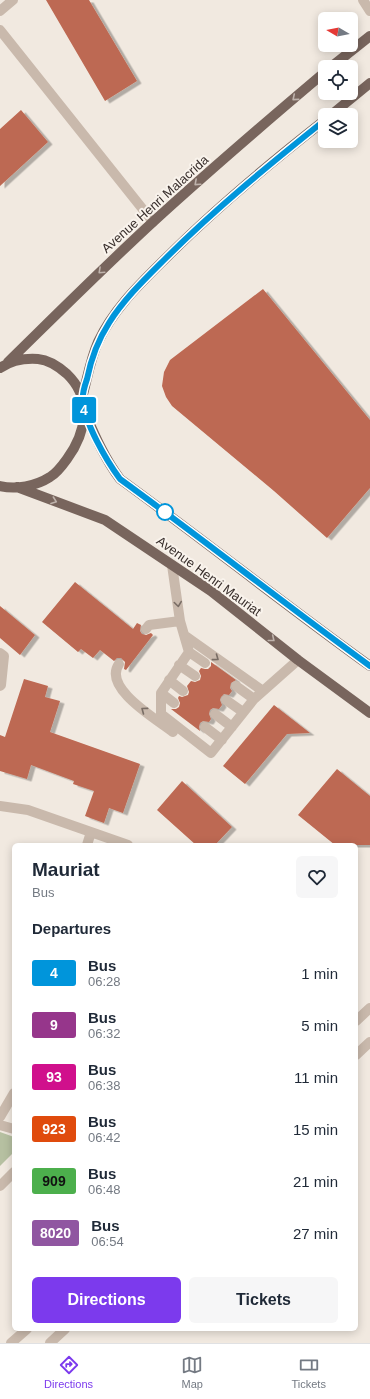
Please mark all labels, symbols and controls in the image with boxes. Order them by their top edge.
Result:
north arrow [318,12,358,52]
map controls [318,12,358,148]
button: locate [318,60,358,100]
one-way arrow [293,93,300,100]
button: layers [318,108,358,148]
street label: Avenue Henri Malacrida [99,152,212,256]
one-way arrow [194,178,202,185]
one-way arrow [98,266,106,274]
line badge: 4 [71,397,97,423]
text: 4 [80,402,88,418]
one-way arrow [50,496,57,504]
unlabelled marker [156,503,174,521]
street label: Avenue Henri Mauriat [154,533,264,619]
one-way arrow [173,601,182,607]
one-way arrow [268,634,275,641]
one-way arrow [211,653,218,660]
one-way arrow [141,708,148,715]
button: heart [296,856,338,898]
text: Mauriat [32,859,100,880]
text: Bus [32,885,54,900]
text: Departures [32,920,111,937]
text: Bus [88,957,116,974]
text: 4 [50,965,58,981]
text: 1 min [301,965,338,982]
text: 06:28 [88,974,121,989]
text: Bus [88,1009,116,1026]
text: 9 [50,1017,58,1033]
text: 5 min [301,1017,338,1034]
text: 06:32 [88,1026,121,1041]
text: Bus [88,1061,116,1078]
text: 93 [46,1069,62,1085]
text: 11 min [294,1069,338,1086]
text: 06:38 [88,1078,121,1093]
text: Bus [88,1113,116,1130]
text: 923 [42,1121,66,1137]
text: 15 min [293,1121,338,1138]
text: 06:42 [88,1130,121,1145]
text: Bus [88,1165,116,1182]
text: 909 [42,1173,66,1189]
text: 21 min [293,1173,338,1190]
text: 06:48 [88,1182,121,1197]
text: Bus [91,1217,120,1234]
text: 8020 [40,1225,71,1241]
text: 27 min [293,1225,338,1242]
text: 06:54 [91,1234,124,1249]
button: Directions [32,1277,181,1323]
button: Tickets [189,1277,338,1323]
tab: Directions [44,1354,93,1390]
tab: Map [181,1354,203,1390]
tab: Tickets [291,1354,326,1390]

